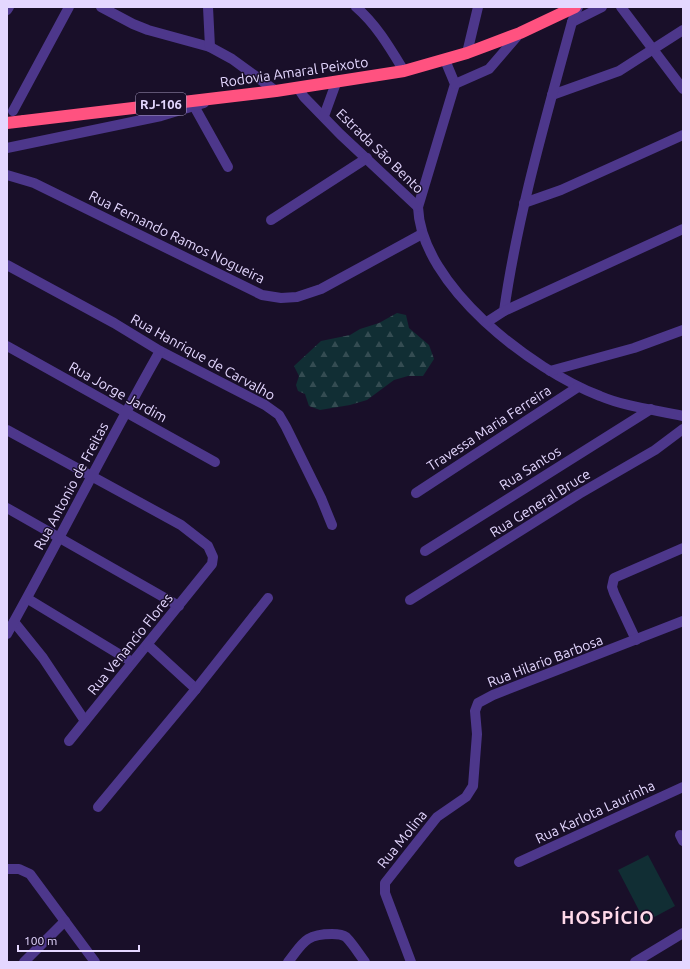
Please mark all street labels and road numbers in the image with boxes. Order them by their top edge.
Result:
street label: Rodovia Amaral Peixoto [219,54,369,90]
road number: RJ-106 [136,93,186,115]
street label: Estrada São Bento [333,105,427,197]
street label: Rua Fernando Ramos Nogueira [86,187,268,287]
street label: Rua Hanrique de Carvalho [128,311,278,403]
street label: Rua Jorge Jardim [66,358,170,426]
street label: Travessa Maria Ferreira [424,382,554,474]
street label: Rua Antonio de Freitas [31,420,111,552]
street label: Rua Santos [496,443,564,493]
street label: Rua General Bruce [487,466,593,540]
street label: Rua Venancio Flores [84,590,176,698]
street label: Rua Hilario Barbosa [485,632,605,690]
street label: Rua Karlota Laurinha [533,777,657,847]
street label: Rua Molina [374,807,430,871]

